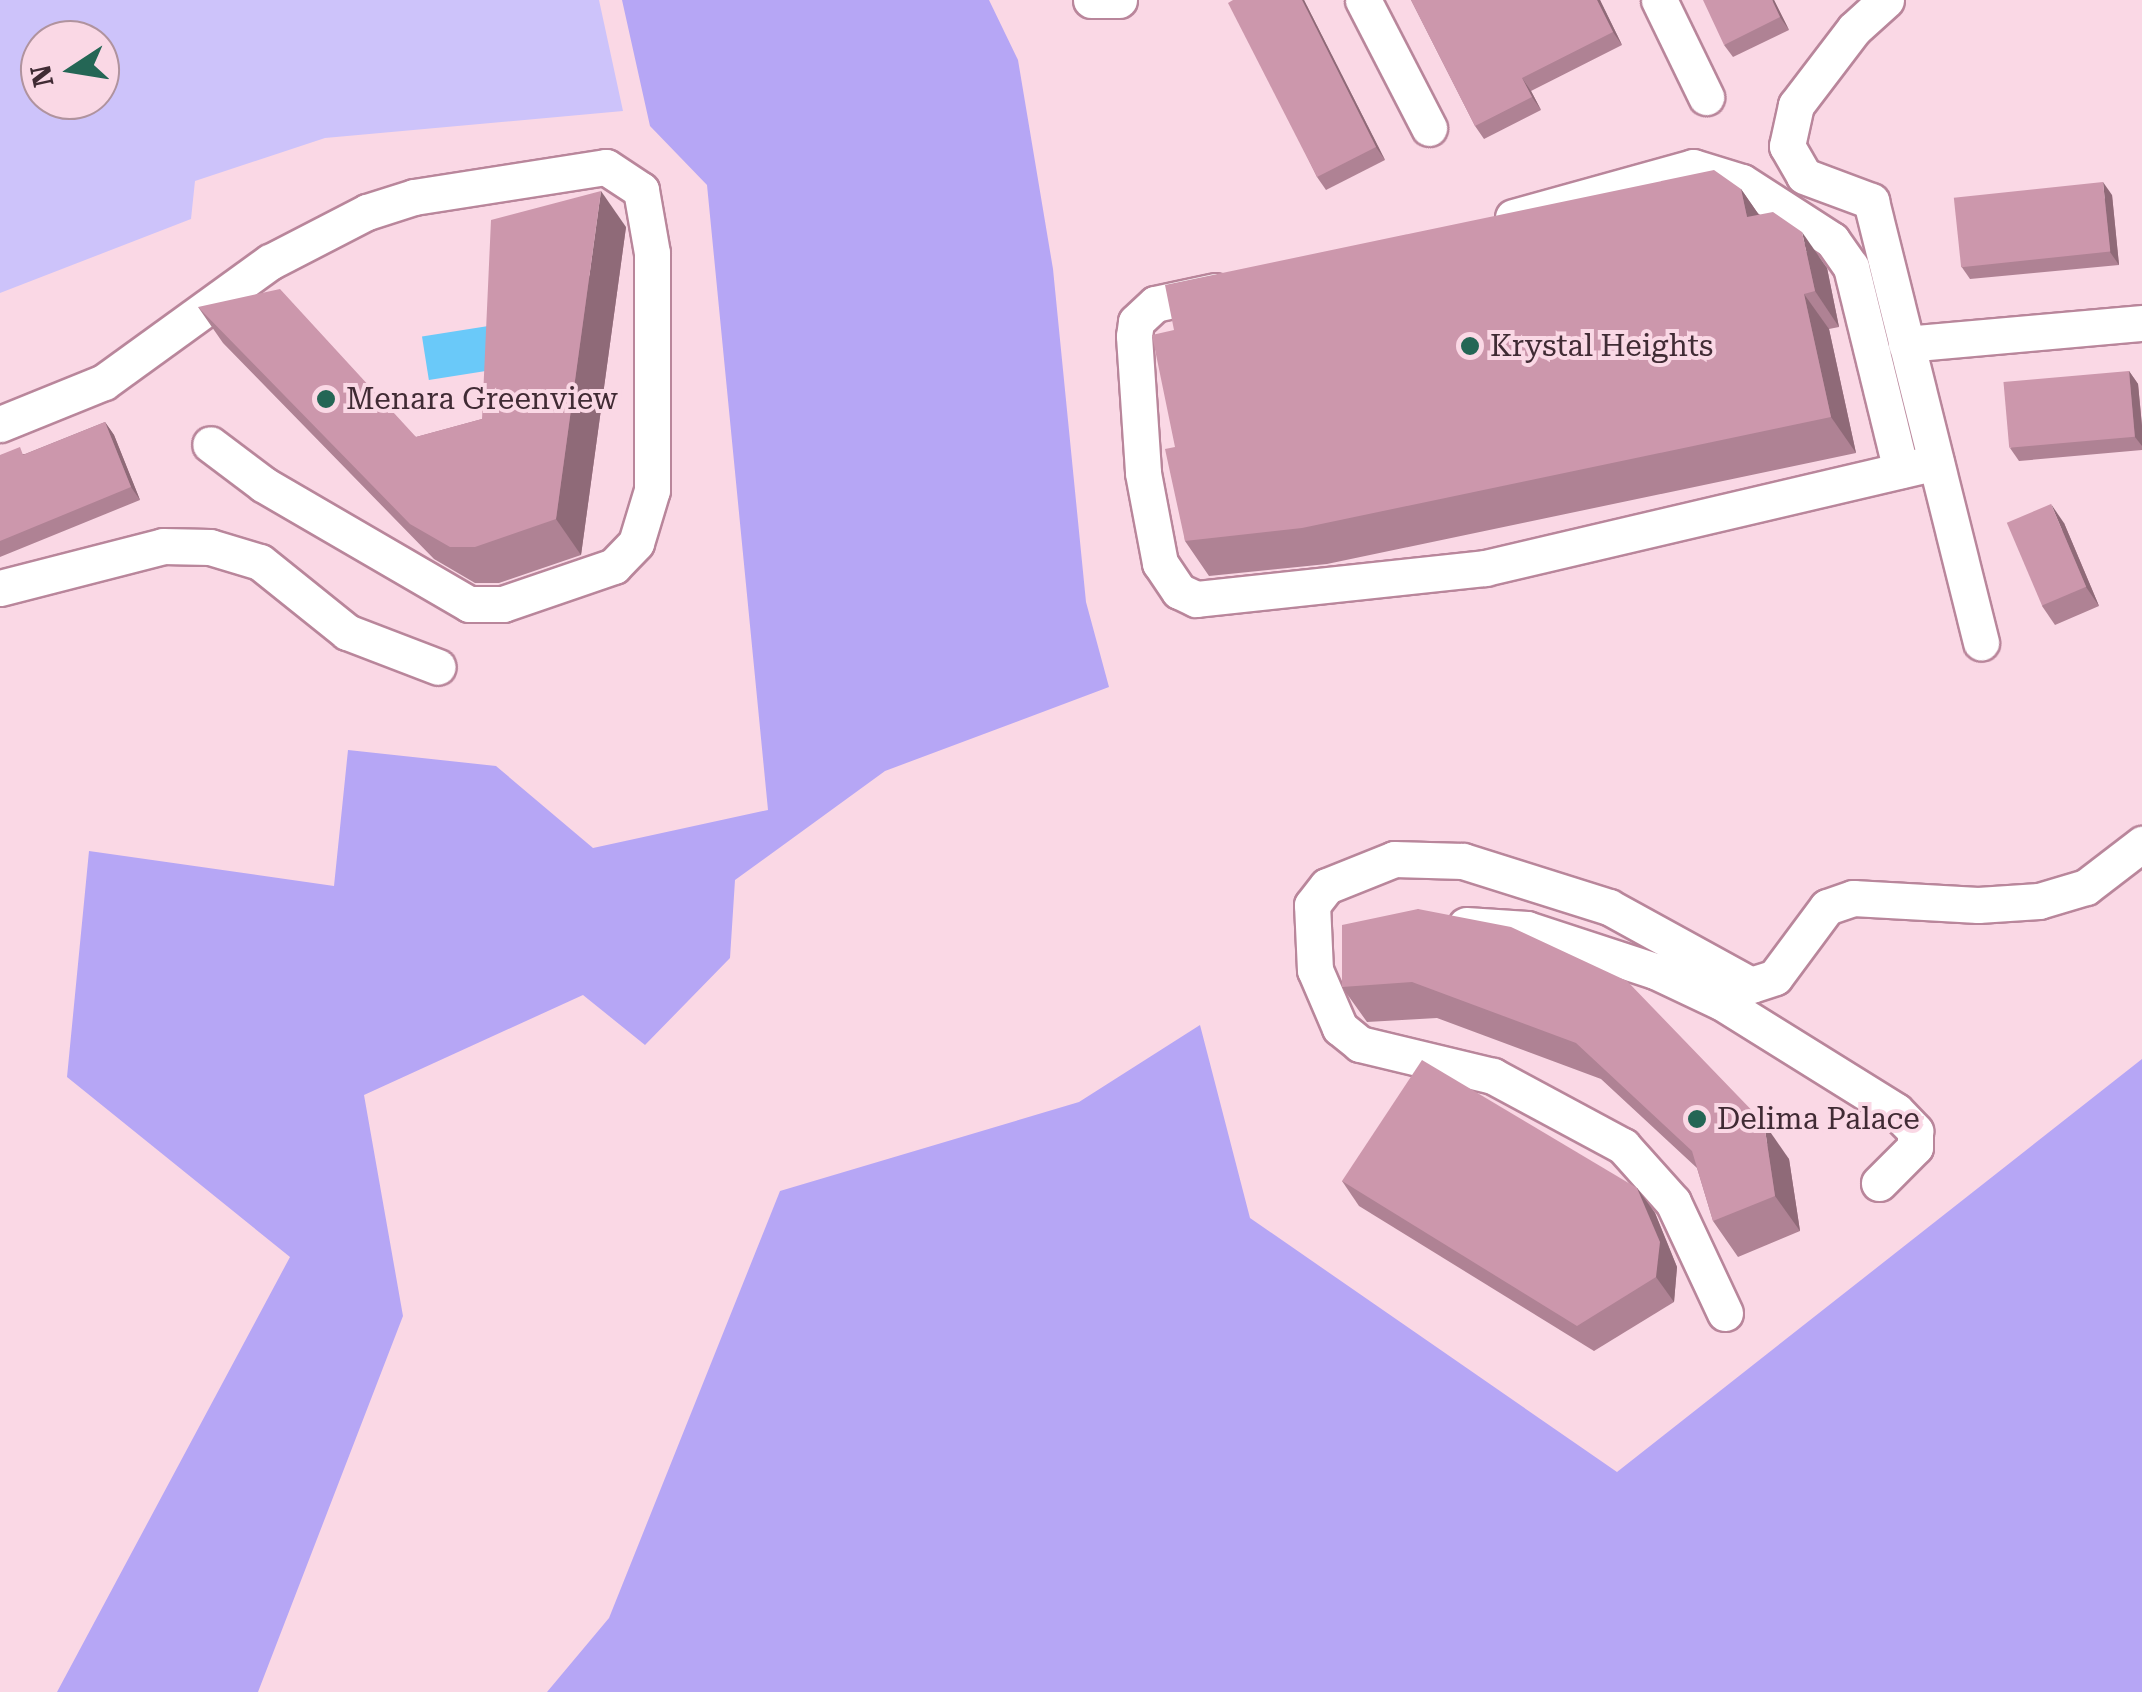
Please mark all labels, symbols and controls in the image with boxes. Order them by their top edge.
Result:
north arrow [20,20,120,120]
text: N [24,62,61,90]
place label: Krystal Heights [1490,328,1713,364]
marker: Krystal Heights [1459,335,1481,357]
place label: Menara Greenview [346,381,618,417]
marker: Menara Greenview [315,388,337,410]
place label: Delima Palace [1717,1101,1920,1137]
marker: Delima Palace [1686,1108,1708,1130]

